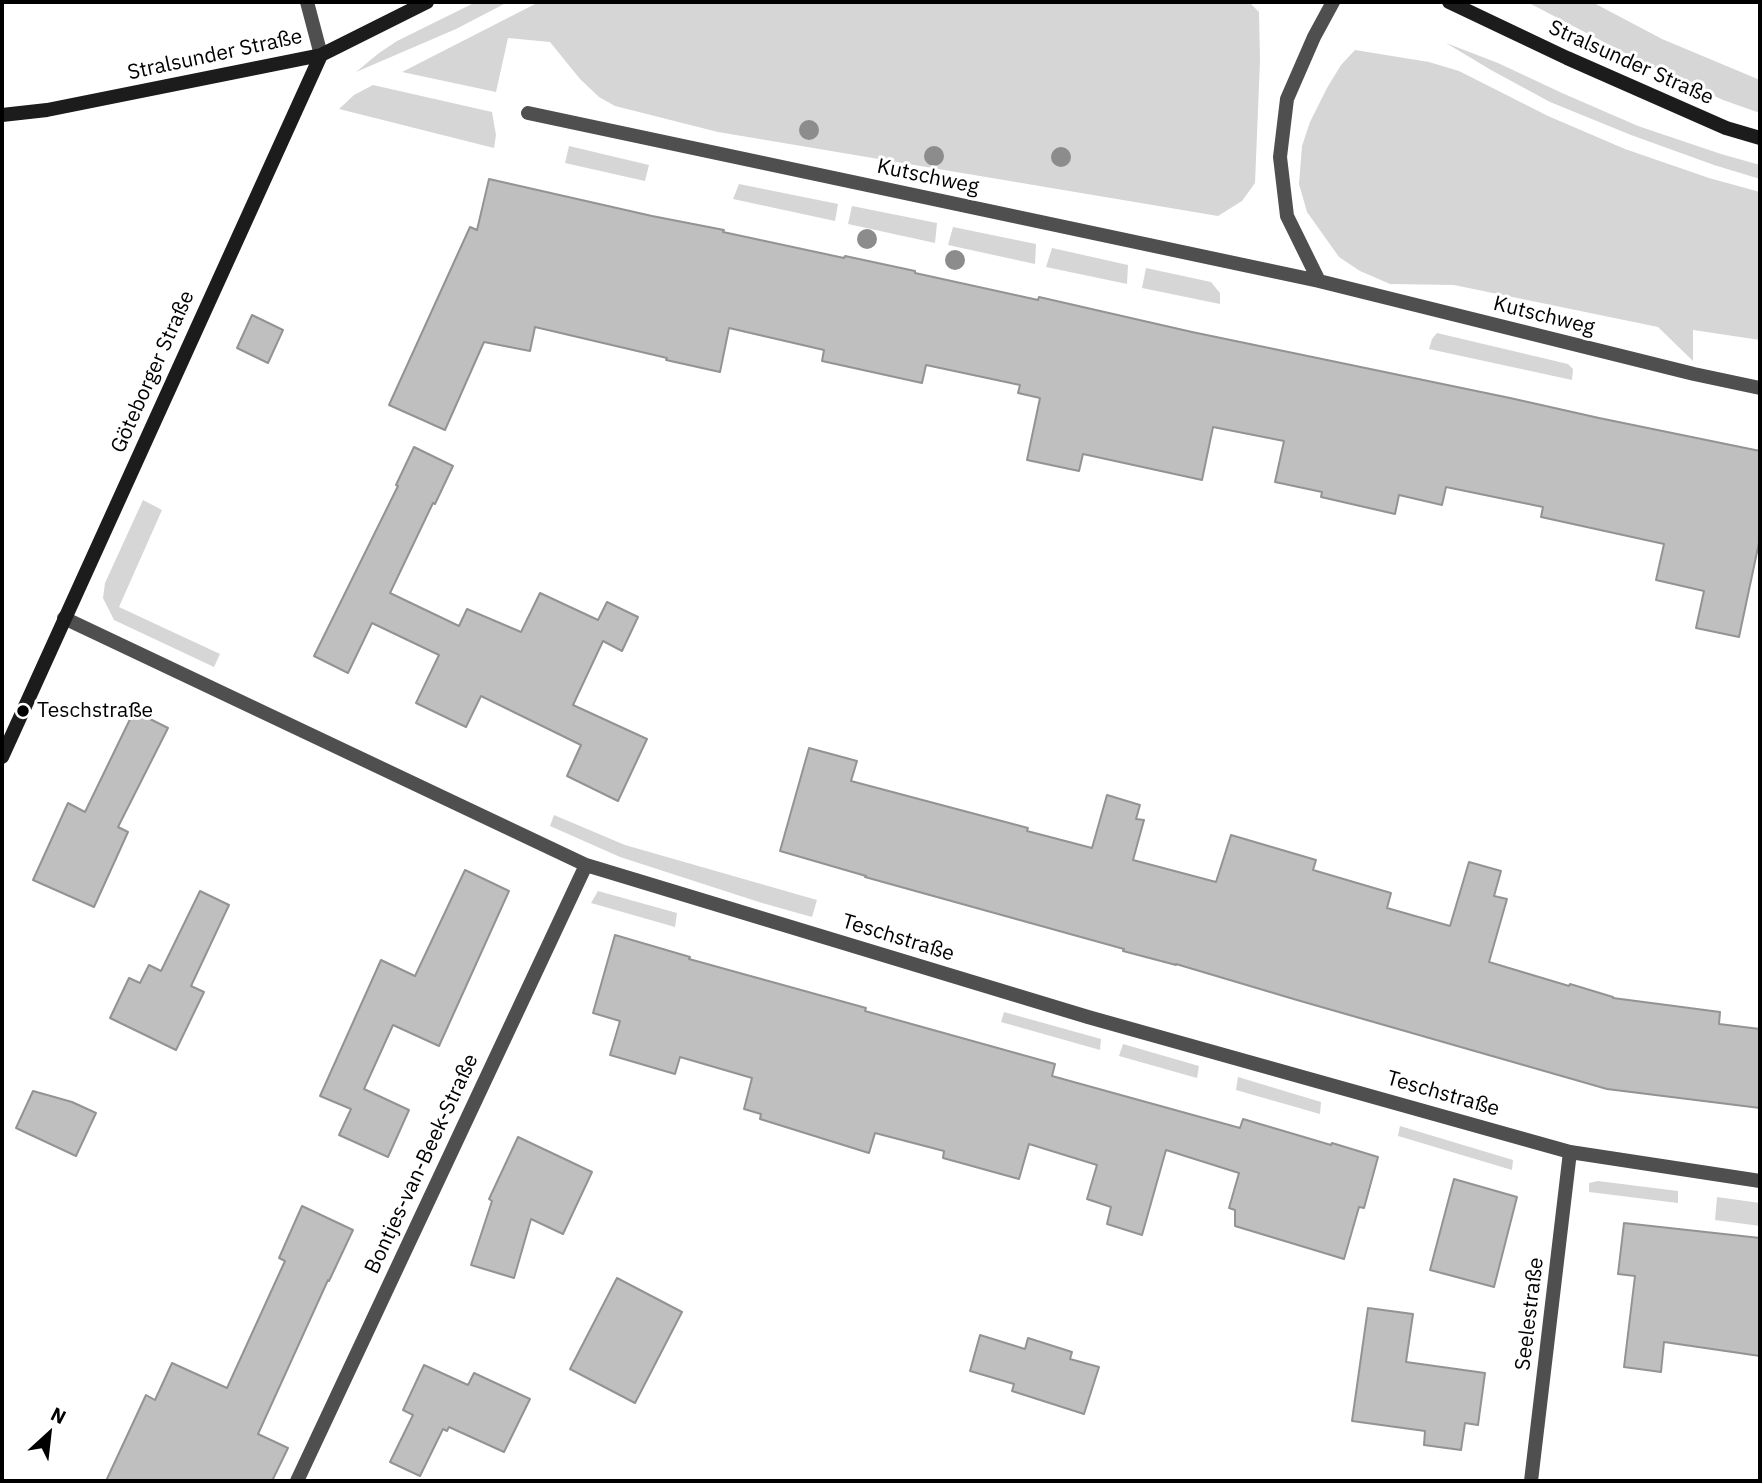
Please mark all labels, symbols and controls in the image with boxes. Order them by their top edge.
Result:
street label: Stralsunder Straße [1545,15,1717,111]
street label: Stralsunder Straße [125,24,305,86]
street label: Kutschweg [875,154,981,200]
street label: Göteborger Straße [106,287,200,457]
street label: Kutschweg [1491,291,1597,341]
place label: Teschstraße [37,698,153,724]
marker: Teschstraße [15,703,31,719]
street label: Teschstraße [839,909,957,967]
street label: Bontjes-van-Beek-Straße [360,1050,484,1278]
street label: Teschstraße [1384,1066,1502,1122]
street label: Seelestraße [1511,1256,1549,1372]
north arrow [14,1399,84,1469]
text: N [47,1401,70,1429]

